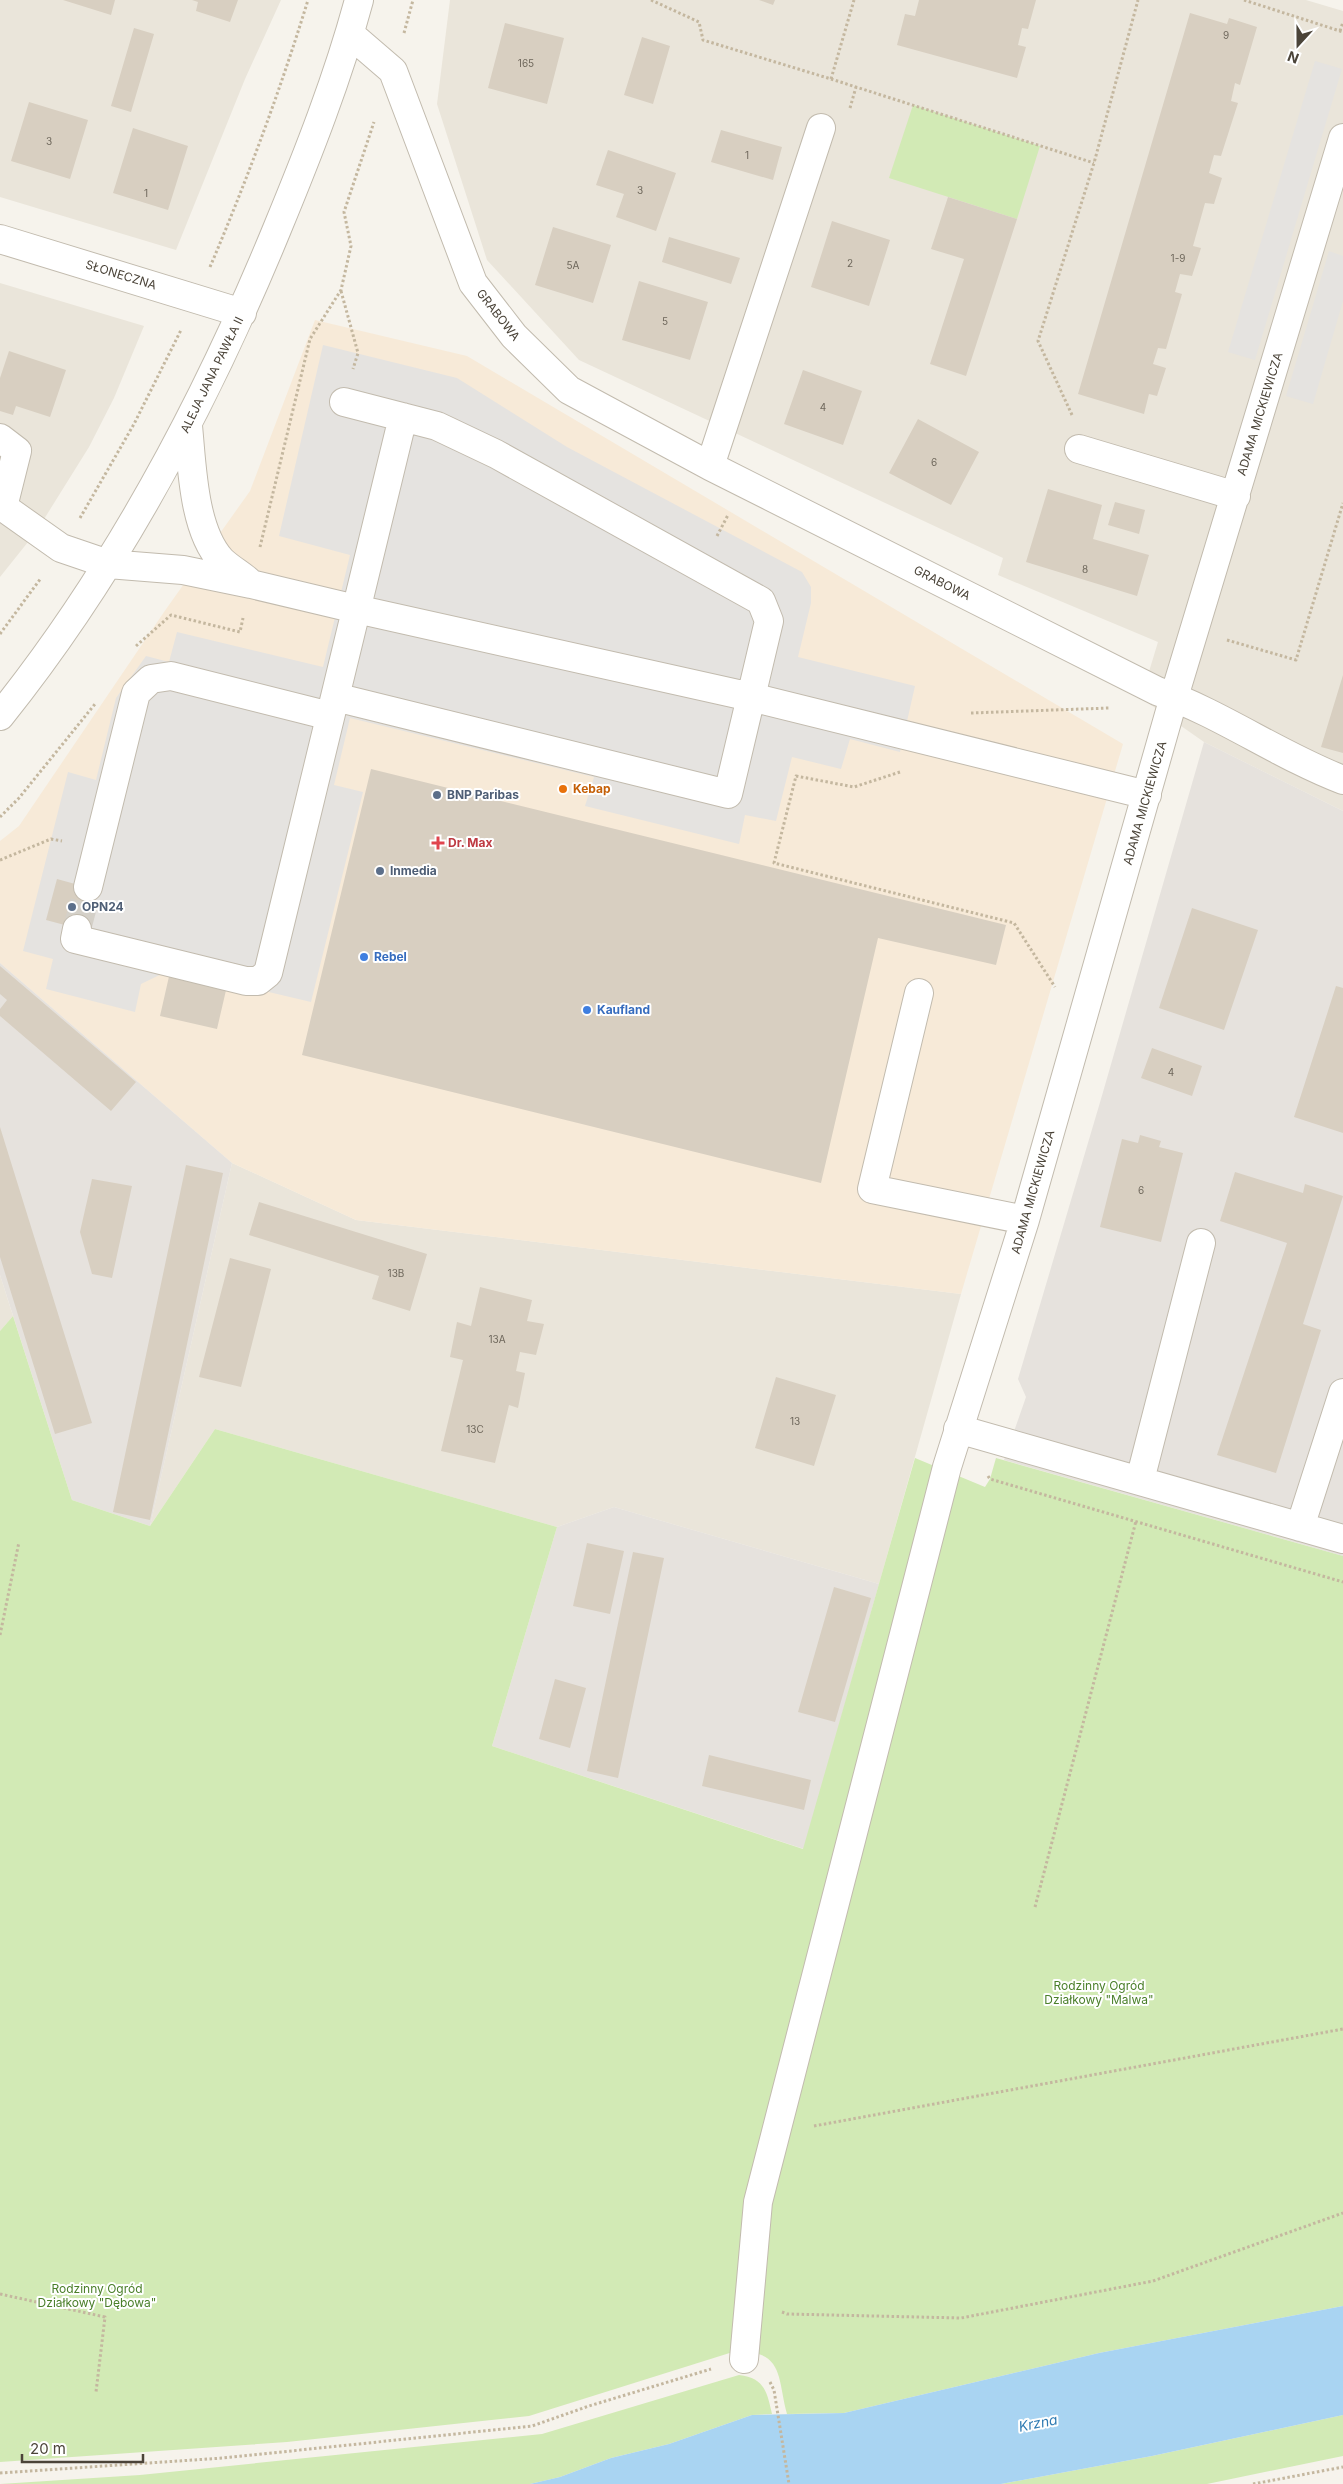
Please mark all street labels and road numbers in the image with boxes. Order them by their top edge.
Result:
street label: SŁONECZNA [84,257,159,292]
street label: GRABOWA [474,286,523,344]
street label: ALEJA JANA PAWŁA II [177,314,246,435]
street label: ADAMA MICKIEWICZA [1234,350,1285,477]
street label: GRABOWA [911,562,973,603]
street label: ADAMA MICKIEWICZA [1120,739,1169,867]
street label: ADAMA MICKIEWICZA [1008,1128,1057,1256]

